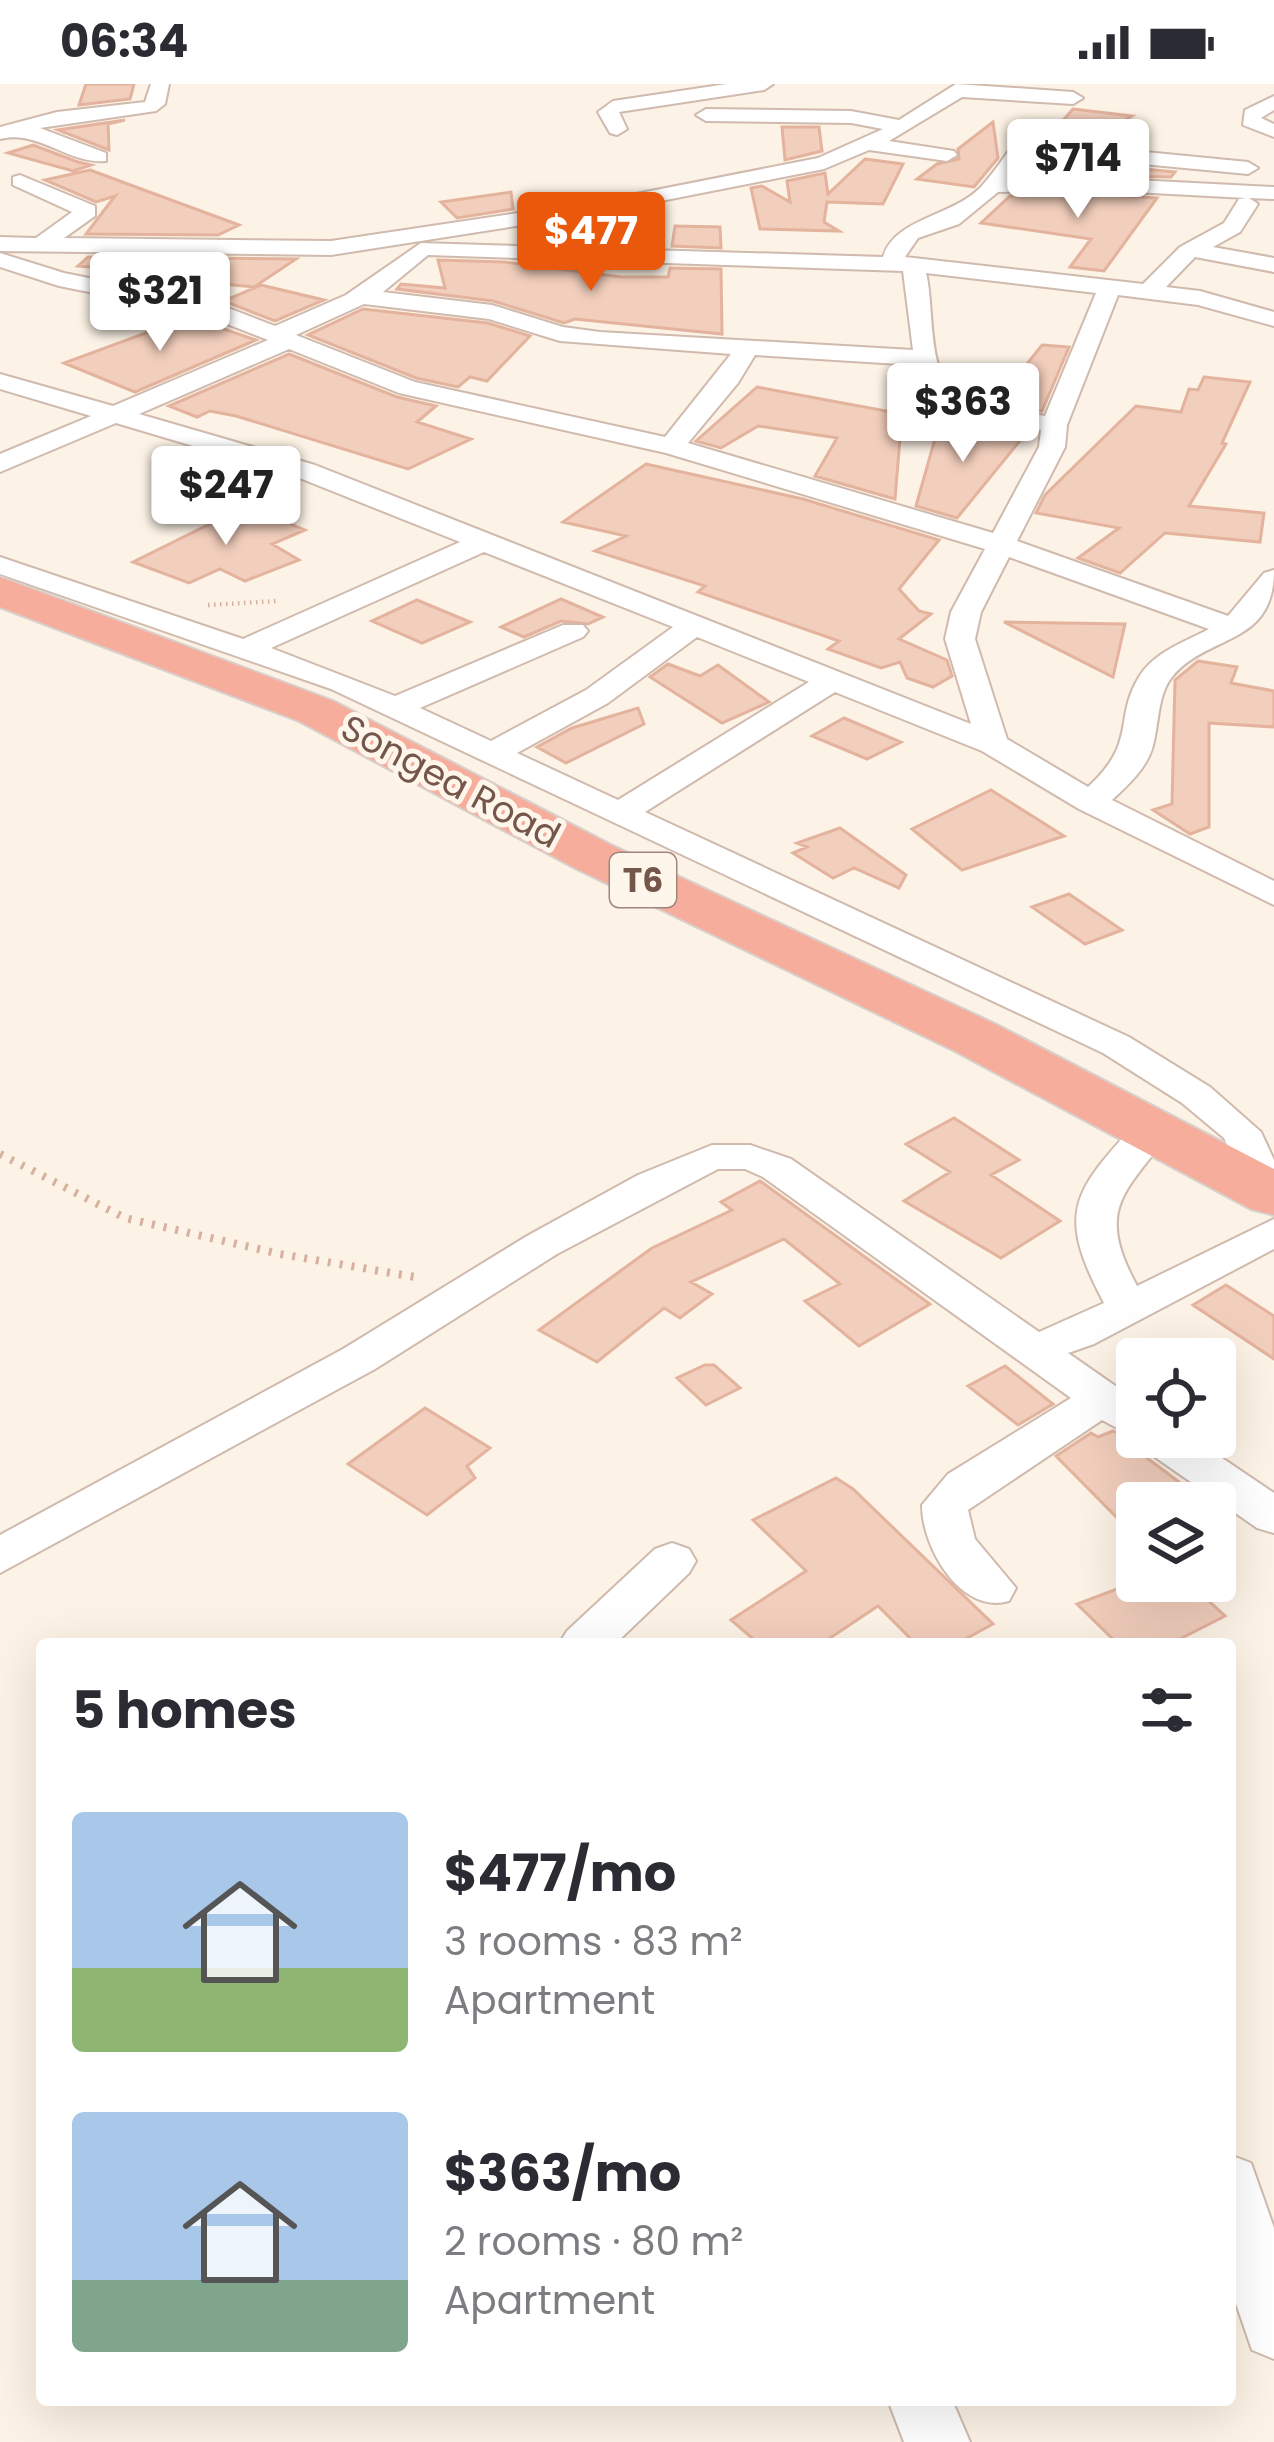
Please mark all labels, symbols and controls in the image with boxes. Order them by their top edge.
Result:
text: 06:34 [60,10,188,73]
pin: $714 [1007,119,1149,221]
text: $714 [1034,130,1122,185]
pin: $477 [520,192,662,294]
text: $477 [544,203,638,258]
pin: $321 [89,252,231,354]
text: $321 [117,263,203,318]
pin: $363 [892,363,1034,465]
text: $363 [914,374,1012,429]
pin: $247 [155,446,297,548]
text: $247 [178,457,274,512]
street label: Songea Road [332,702,569,861]
road number: T6 [610,853,676,907]
map controls [1116,1338,1236,1602]
button: locate [1116,1338,1236,1458]
button: layers [1116,1482,1236,1602]
text: 5 homes [72,1674,297,1746]
icon: filters [1134,1677,1200,1743]
text: $477/mo [444,1837,676,1909]
icon: home [168,1860,312,2004]
text: 3 rooms · 83 m² [444,1914,743,1969]
text: Apartment [444,1973,655,2028]
text: $363/mo [444,2137,681,2209]
icon: home [168,2160,312,2304]
text: 2 rooms · 80 m² [444,2214,743,2269]
text: Apartment [444,2273,655,2328]

